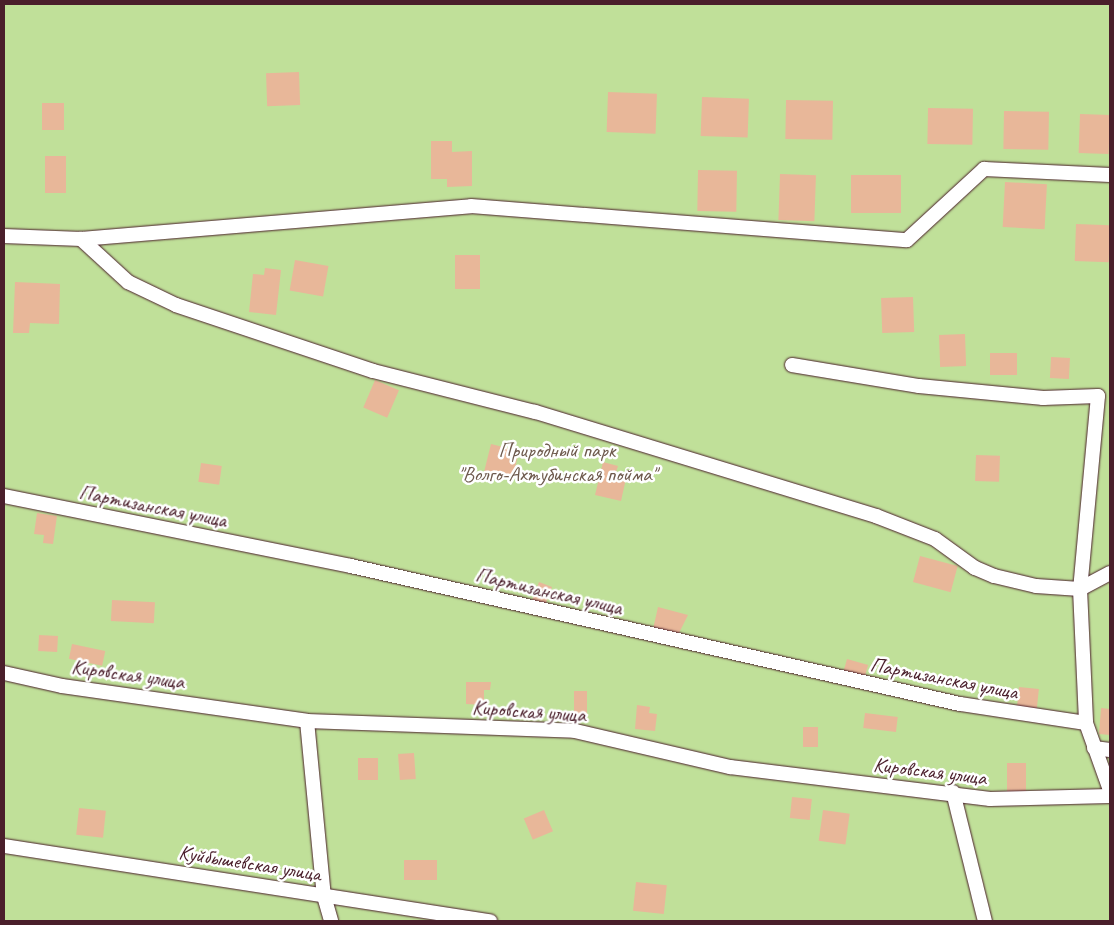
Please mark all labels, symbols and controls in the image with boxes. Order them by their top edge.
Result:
park label: Природный парк "Волго-Ахтубинская пойма" [458,437,656,487]
street label: Партизанская улица [76,479,230,533]
street label: Партизанская улица [472,562,626,620]
street label: Партизанская улица [867,651,1021,705]
street label: Кировская улица [69,653,187,695]
street label: Кировская улица [470,694,588,728]
street label: Кировская улица [871,751,989,791]
street label: Куйбышевская улица [177,839,323,887]

